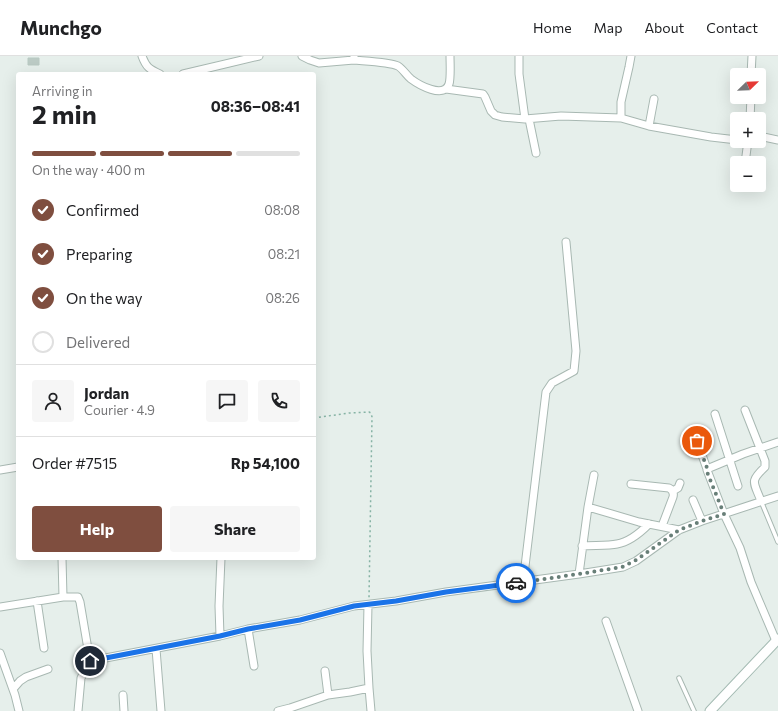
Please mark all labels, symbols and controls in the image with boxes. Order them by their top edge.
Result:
text: Munchgo [20,16,102,39]
text: Home [533,19,572,36]
text: Map [594,19,622,36]
text: About [644,19,684,36]
text: Contact [706,19,758,36]
north arrow [730,68,766,104]
map controls [730,68,766,192]
text: Arriving in [32,83,92,99]
text: 08:36–08:41 [211,97,300,115]
text: 2 min [32,98,97,129]
button: + [730,112,766,148]
button: − [730,156,766,192]
text: On the way · 400 m [32,162,145,178]
icon: check [32,199,54,221]
text: Confirmed [66,201,139,219]
text: 08:08 [264,202,300,218]
icon: check [32,243,54,265]
text: Preparing [66,245,132,263]
text: 08:21 [268,246,300,262]
icon: check [32,287,54,309]
text: On the way [66,289,143,307]
text: 08:26 [265,290,300,306]
text: Delivered [66,333,130,351]
button: person [32,380,74,422]
button: chat [206,380,248,422]
button: phone [258,380,300,422]
text: Jordan [84,384,129,402]
text: Courier · 4.9 [84,402,155,418]
pin [680,424,714,458]
icon: bag [686,430,708,452]
text: Order #7515 [32,454,117,472]
text: Rp 54,100 [231,454,300,472]
button: Help [32,506,162,552]
button: Share [170,506,300,552]
courier [496,563,536,603]
icon: car [505,572,527,594]
pin [73,644,107,678]
icon: home [79,650,101,672]

